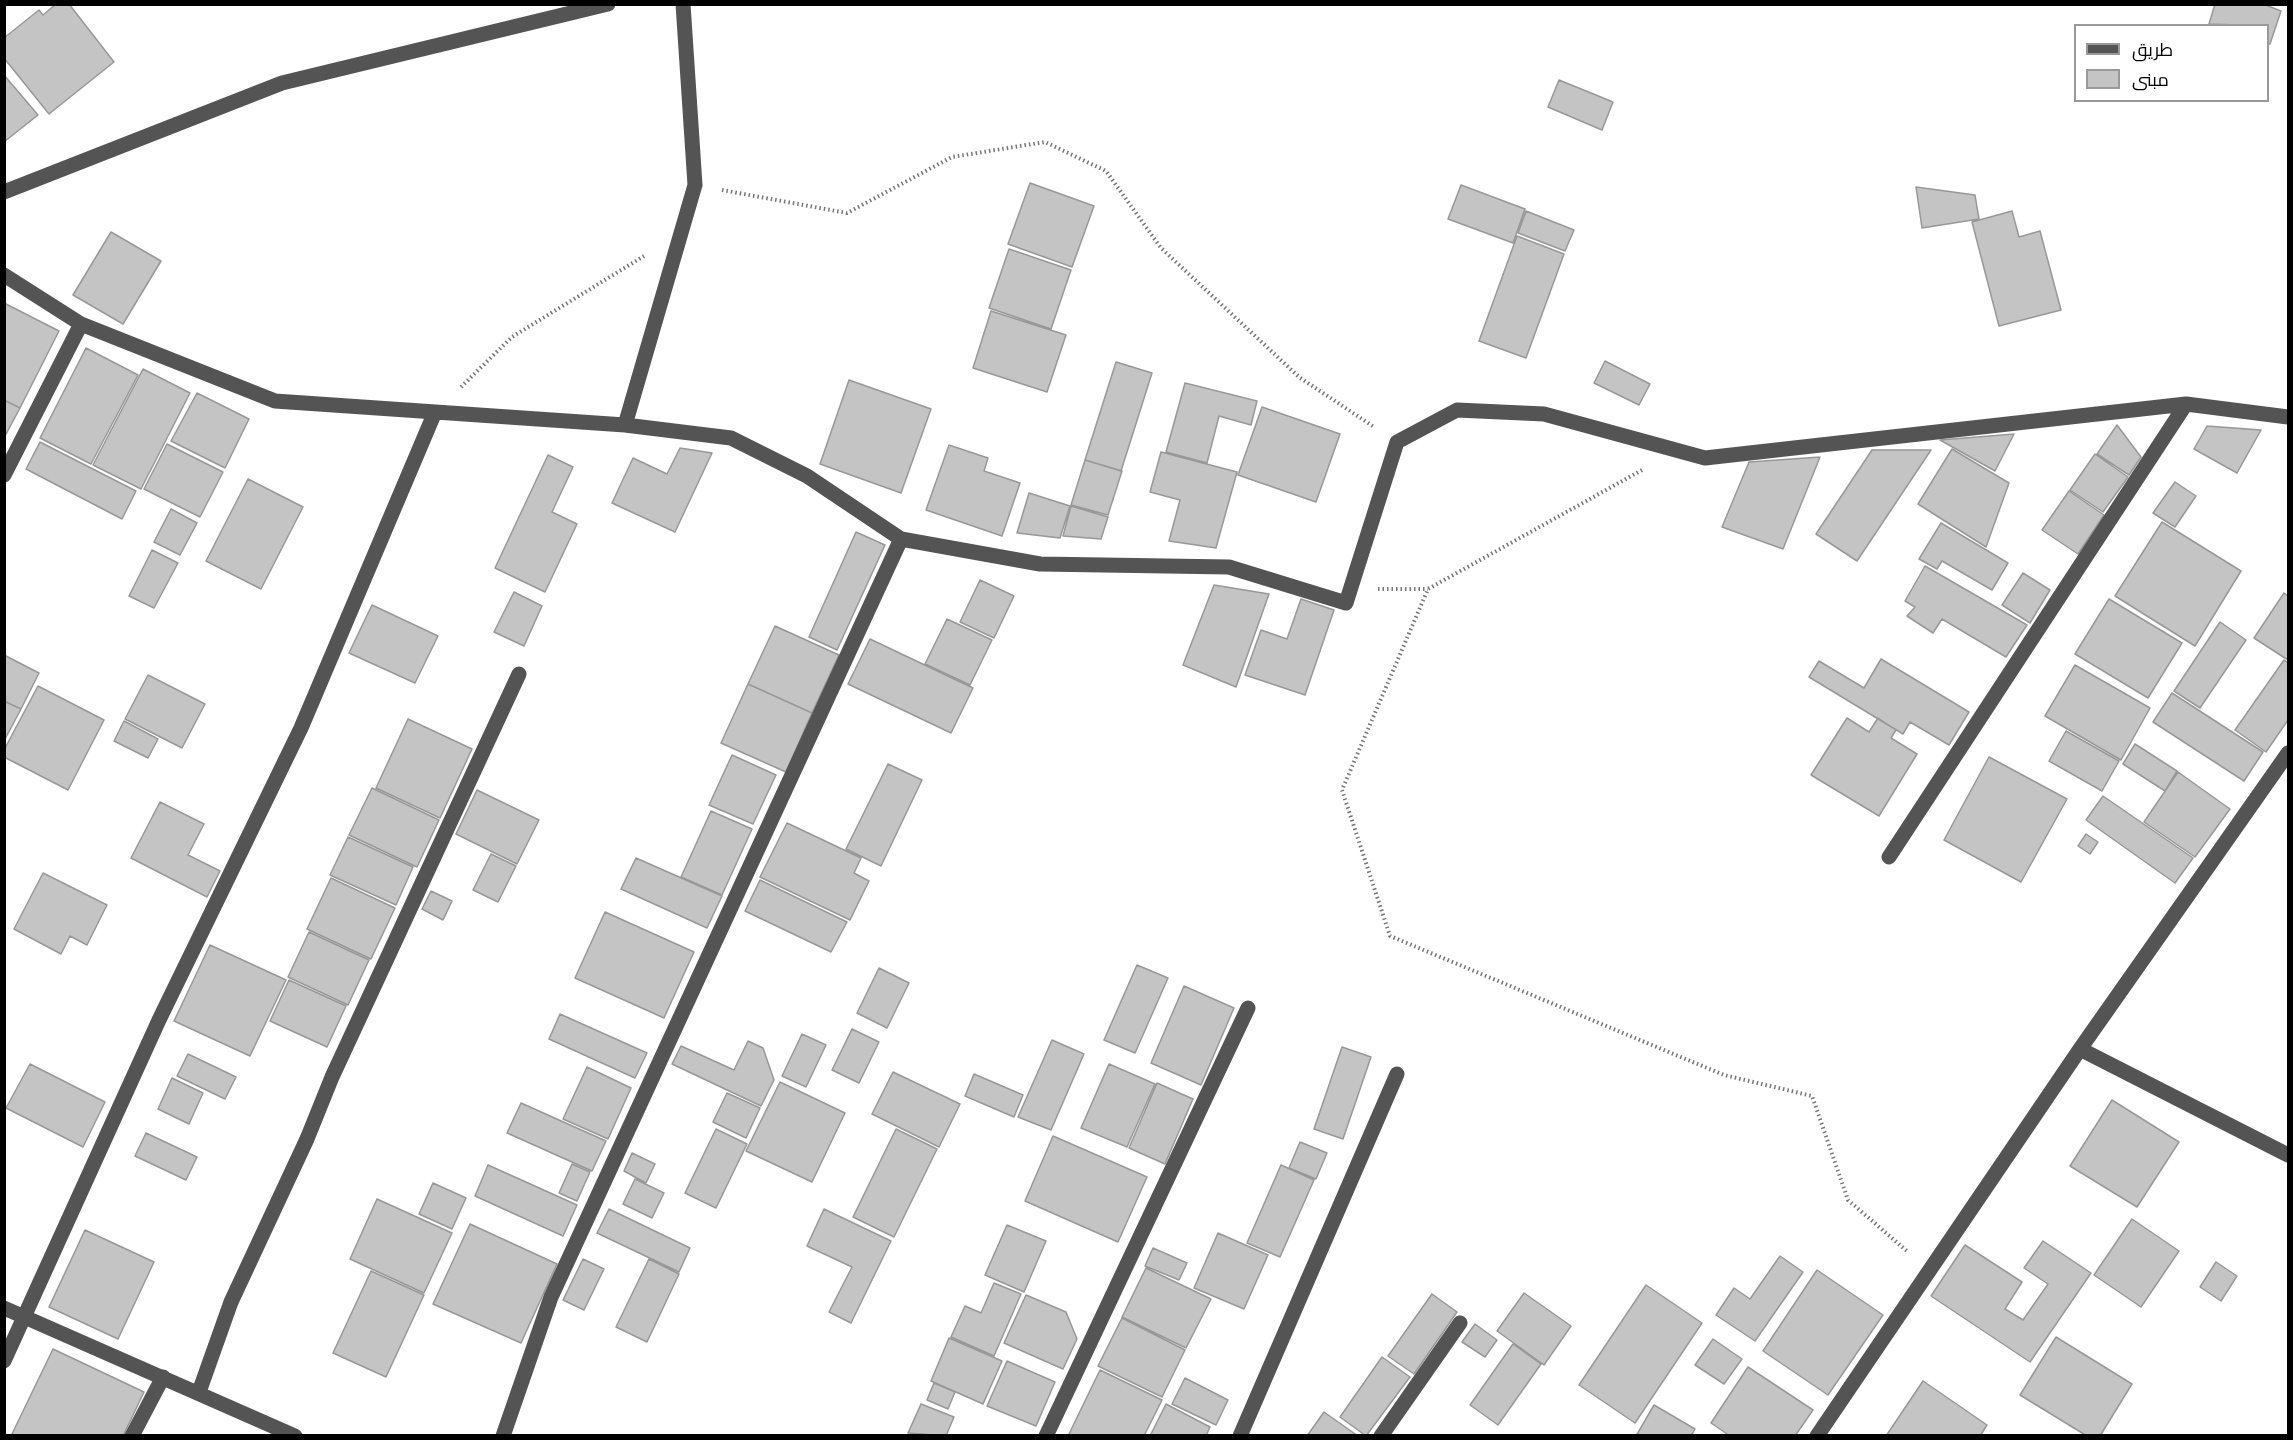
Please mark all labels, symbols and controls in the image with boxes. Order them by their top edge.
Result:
legend [2074,24,2269,102]
text: طريق [2132,39,2173,60]
text: مبنى [2132,69,2169,90]

